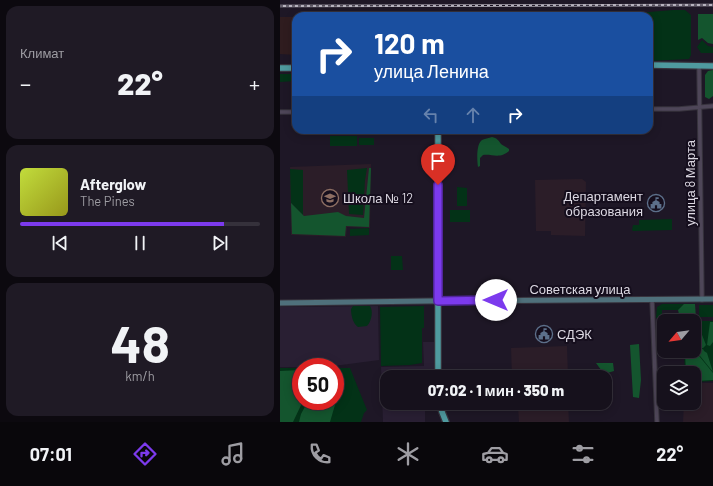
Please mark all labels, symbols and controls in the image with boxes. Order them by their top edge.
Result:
text: 120 m [374,26,445,60]
icon: right [308,28,360,80]
text: Климат [20,45,64,61]
text: улица Ленина [374,60,489,82]
text: 22° [117,65,163,101]
text: − [20,70,31,96]
text: + [249,70,260,96]
icon: left [420,104,442,126]
icon: ahead [462,104,484,126]
icon: right [504,104,526,126]
street label: улица 8 Марта [682,139,698,226]
pin [421,144,455,185]
icon: arrive [427,150,449,172]
text: Afterglow [80,175,146,193]
school or university icon: Школа № 12 [320,188,340,208]
place label: Департамент образования [563,188,643,219]
place label: Школа № 12 [343,190,413,206]
text: The Pines [80,193,135,209]
public building icon: Департамент образования [646,193,666,213]
icon: previous [49,232,71,254]
icon: pause [129,232,151,254]
icon: next [209,232,231,254]
position arrow [475,279,517,321]
street label: Советская улица [529,281,631,297]
text: 48 [110,311,170,373]
north arrow [657,314,701,358]
map controls [657,314,701,410]
public building icon: СДЭК [534,324,554,344]
place label: СДЭК [557,326,592,342]
speed limit sign: 50 [292,358,344,410]
button: layers [657,366,701,410]
text: km/h [125,368,155,384]
text: 07:02 · 1 мин · 350 m [428,381,564,399]
icon: directions [131,440,159,468]
icon: music [219,440,247,468]
icon: phone [306,440,334,468]
icon: climate [394,440,422,468]
icon: car [481,440,509,468]
icon: filters [569,440,597,468]
text: 07:01 [30,443,72,465]
text: 22° [656,443,683,465]

